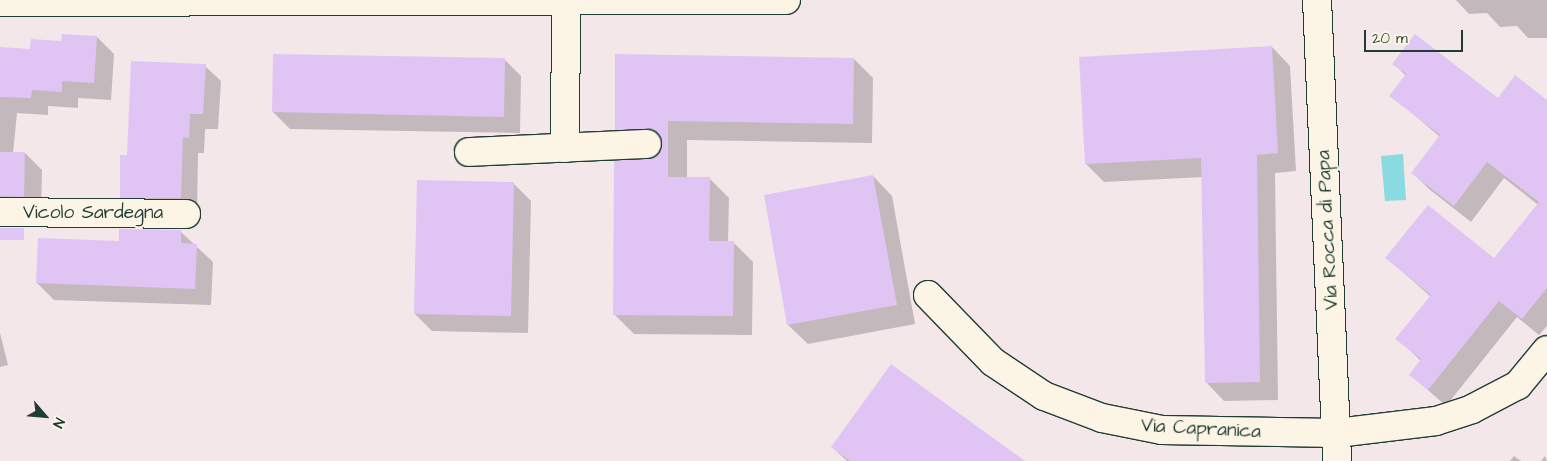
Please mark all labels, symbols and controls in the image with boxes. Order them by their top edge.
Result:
scale bar [1367,20,1466,52]
text: 20 m [1372,28,1408,49]
street label: Via Rocca di Papa [1312,150,1344,310]
street label: Vicolo Sardegna [23,202,163,224]
north arrow [20,391,70,441]
text: N [47,414,69,431]
street label: Via Capranica [1140,414,1262,444]

